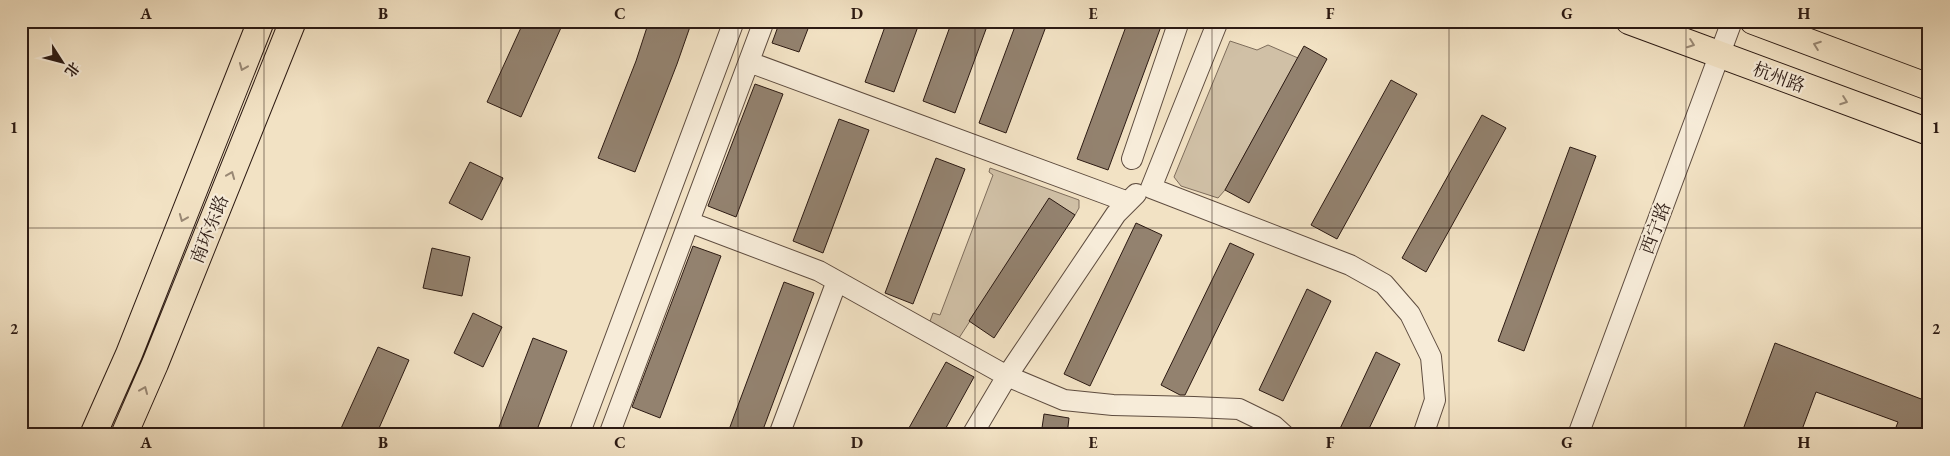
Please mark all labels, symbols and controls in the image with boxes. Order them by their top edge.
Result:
text: A [139,3,152,24]
text: B [378,3,388,24]
text: C [614,3,626,24]
text: D [851,3,863,24]
text: E [1088,3,1098,24]
text: F [1326,3,1335,24]
text: G [1561,3,1573,24]
text: H [1798,3,1811,24]
north arrow [38,38,88,88]
one-way arrow [1687,38,1695,48]
one-way arrow [1814,41,1822,51]
street label: 杭州路 [1750,57,1808,97]
text: 北 [61,59,84,81]
one-way arrow [239,62,249,70]
one-way arrow [1839,95,1848,105]
text: 1 [10,117,18,138]
text: 1 [1932,117,1940,138]
one-way arrow [225,171,235,180]
street label: 南环东路 [185,191,233,267]
street label: 西宁路 [1635,199,1675,257]
one-way arrow [179,213,189,221]
text: 2 [10,318,19,339]
text: 2 [1932,318,1941,339]
one-way arrow [137,386,148,395]
text: A [139,432,152,453]
text: B [378,432,388,453]
text: C [614,432,626,453]
text: D [851,432,863,453]
text: E [1088,432,1098,453]
text: F [1326,432,1335,453]
text: G [1561,432,1573,453]
text: H [1798,432,1811,453]

